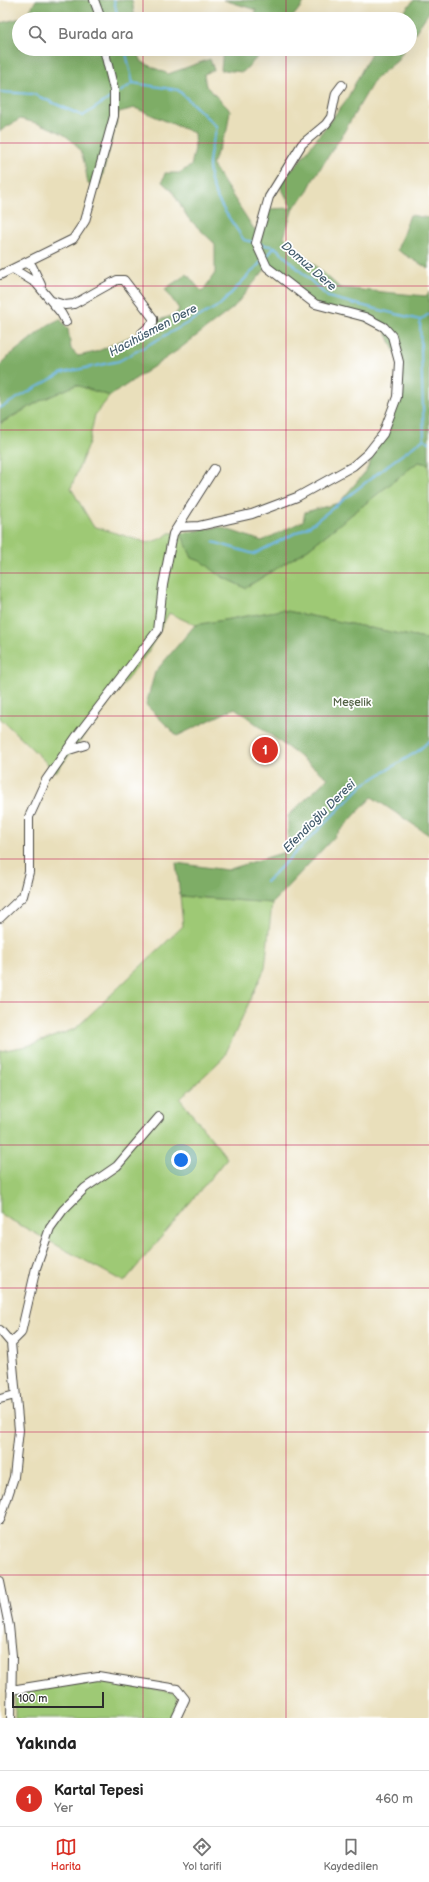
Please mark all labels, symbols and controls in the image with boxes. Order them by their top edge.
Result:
search box [12,12,417,56]
icon: search [26,23,48,45]
text: Burada ara [58,25,133,44]
water label: Domuz Dere [278,238,339,294]
water label: Hacıhüsmen Dere [107,301,200,360]
park label: Meşelik [333,696,372,709]
pin: 1 [252,735,278,765]
water label: Efendioğlu Deresi [280,776,360,856]
your location [171,1150,191,1170]
scale bar [12,1690,104,1709]
text: 100 m [18,1692,47,1705]
text: Yakında [16,1734,77,1754]
text: Kartal Tepesi [54,1781,143,1800]
text: 1 [26,1791,32,1807]
text: 460 m [375,1791,413,1807]
text: Yer [54,1800,73,1816]
tab: Harita [51,1836,81,1873]
tab: Yol tarifi [183,1836,222,1873]
tab: Kaydedilen [323,1836,378,1873]

